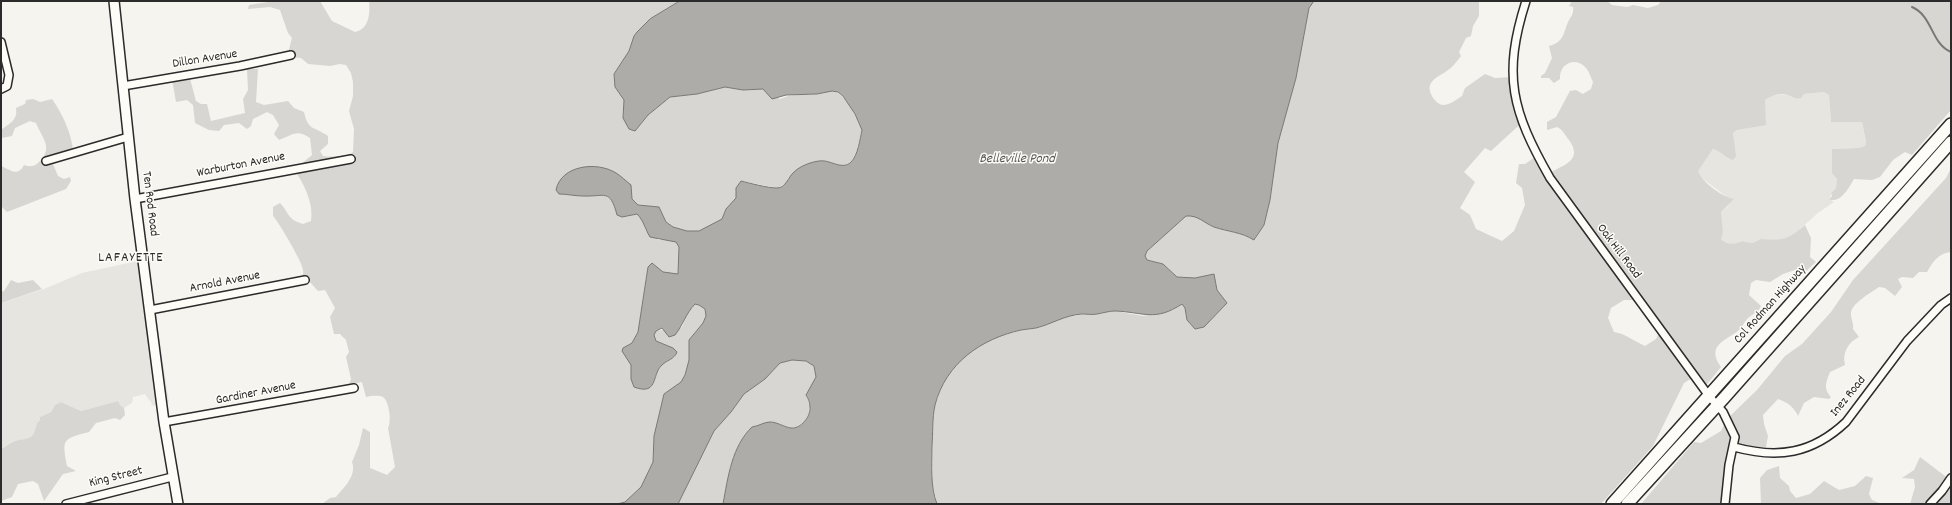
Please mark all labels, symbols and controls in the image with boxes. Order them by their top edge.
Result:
street label: Dillon Avenue [171,47,239,73]
street label: Warburton Avenue [196,150,286,182]
water label: Belleville Pond [979,152,1055,168]
street label: Ten Rod Road [137,171,161,237]
street label: Oak Hill Road [1592,222,1644,282]
district label: LAFAYETTE [98,251,164,267]
street label: Col Rodman Highway [1731,262,1811,348]
street label: Arnold Avenue [188,269,262,297]
street label: Inez Road [1828,373,1870,421]
street label: Gardiner Avenue [215,379,297,409]
street label: King Street [88,464,144,492]

